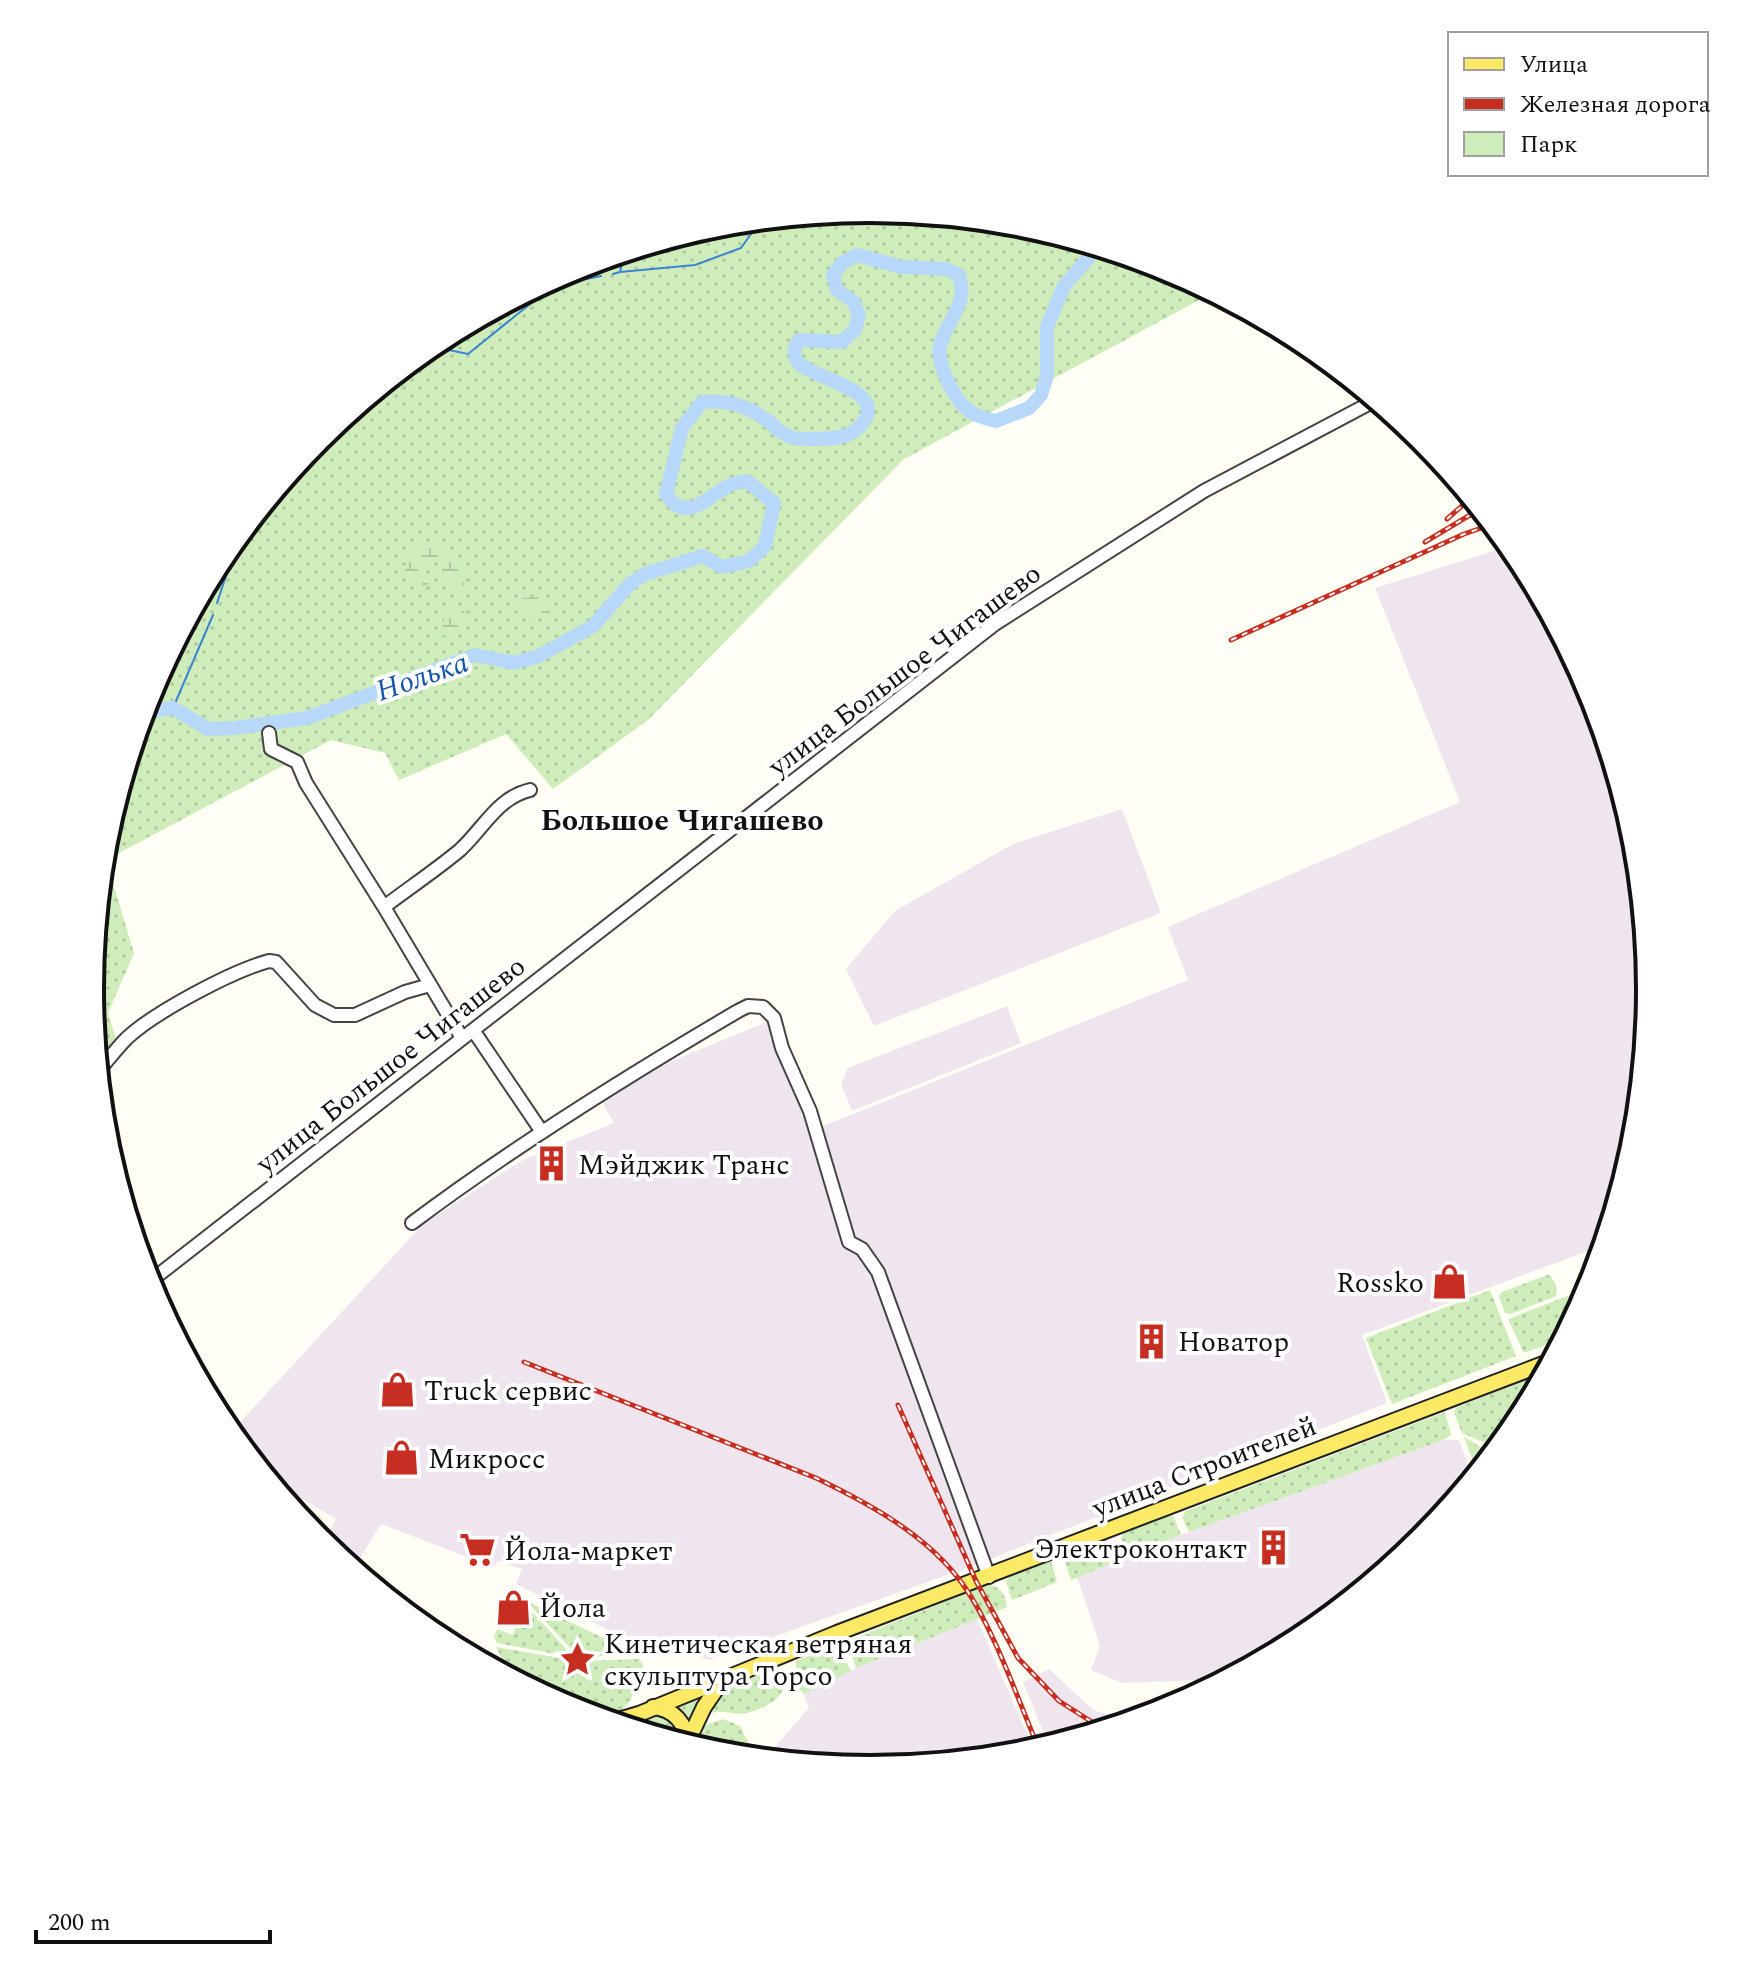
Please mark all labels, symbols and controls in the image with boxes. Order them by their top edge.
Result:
legend [1448,32,1708,176]
text: Улица [1520,47,1588,83]
text: Железная дорога [1520,87,1711,123]
text: Парк [1520,127,1577,163]
street label: улица Большое Чигашево [758,553,1051,788]
water label: Нолька [370,640,475,714]
district label: Большое Чигашево [540,798,824,844]
street label: улица Большое Чигашево [246,946,535,1185]
place label: Мэйджик Транс [578,1144,790,1187]
building icon: Мэйджик Транс [533,1145,571,1183]
place label: Rossko [1336,1262,1424,1305]
shop icon: Rossko [1431,1263,1469,1301]
place label: Новатор [1178,1321,1289,1364]
building icon: Новатор [1133,1322,1171,1360]
place label: Truck сервис [424,1370,592,1413]
shop icon: Truck сервис [379,1371,417,1409]
street label: улица Строителей [1085,1405,1323,1530]
place label: Микросс [428,1438,545,1481]
shop icon: Микросс [383,1439,421,1477]
place label: Электроконтакт [1034,1528,1247,1571]
building icon: Электроконтакт [1254,1529,1292,1567]
place label: Йола-маркет [504,1530,672,1573]
supermarket icon: Йола-маркет [459,1531,497,1569]
place label: Йола [539,1587,606,1630]
shop icon: Йола [494,1588,532,1626]
place label: Кинетическая ветряная скульптура Торсо [604,1623,912,1698]
place icon: Кинетическая ветряная скульптура Торсо [559,1640,597,1678]
scale bar [36,1894,270,1944]
text: 200 m [48,1905,111,1941]

